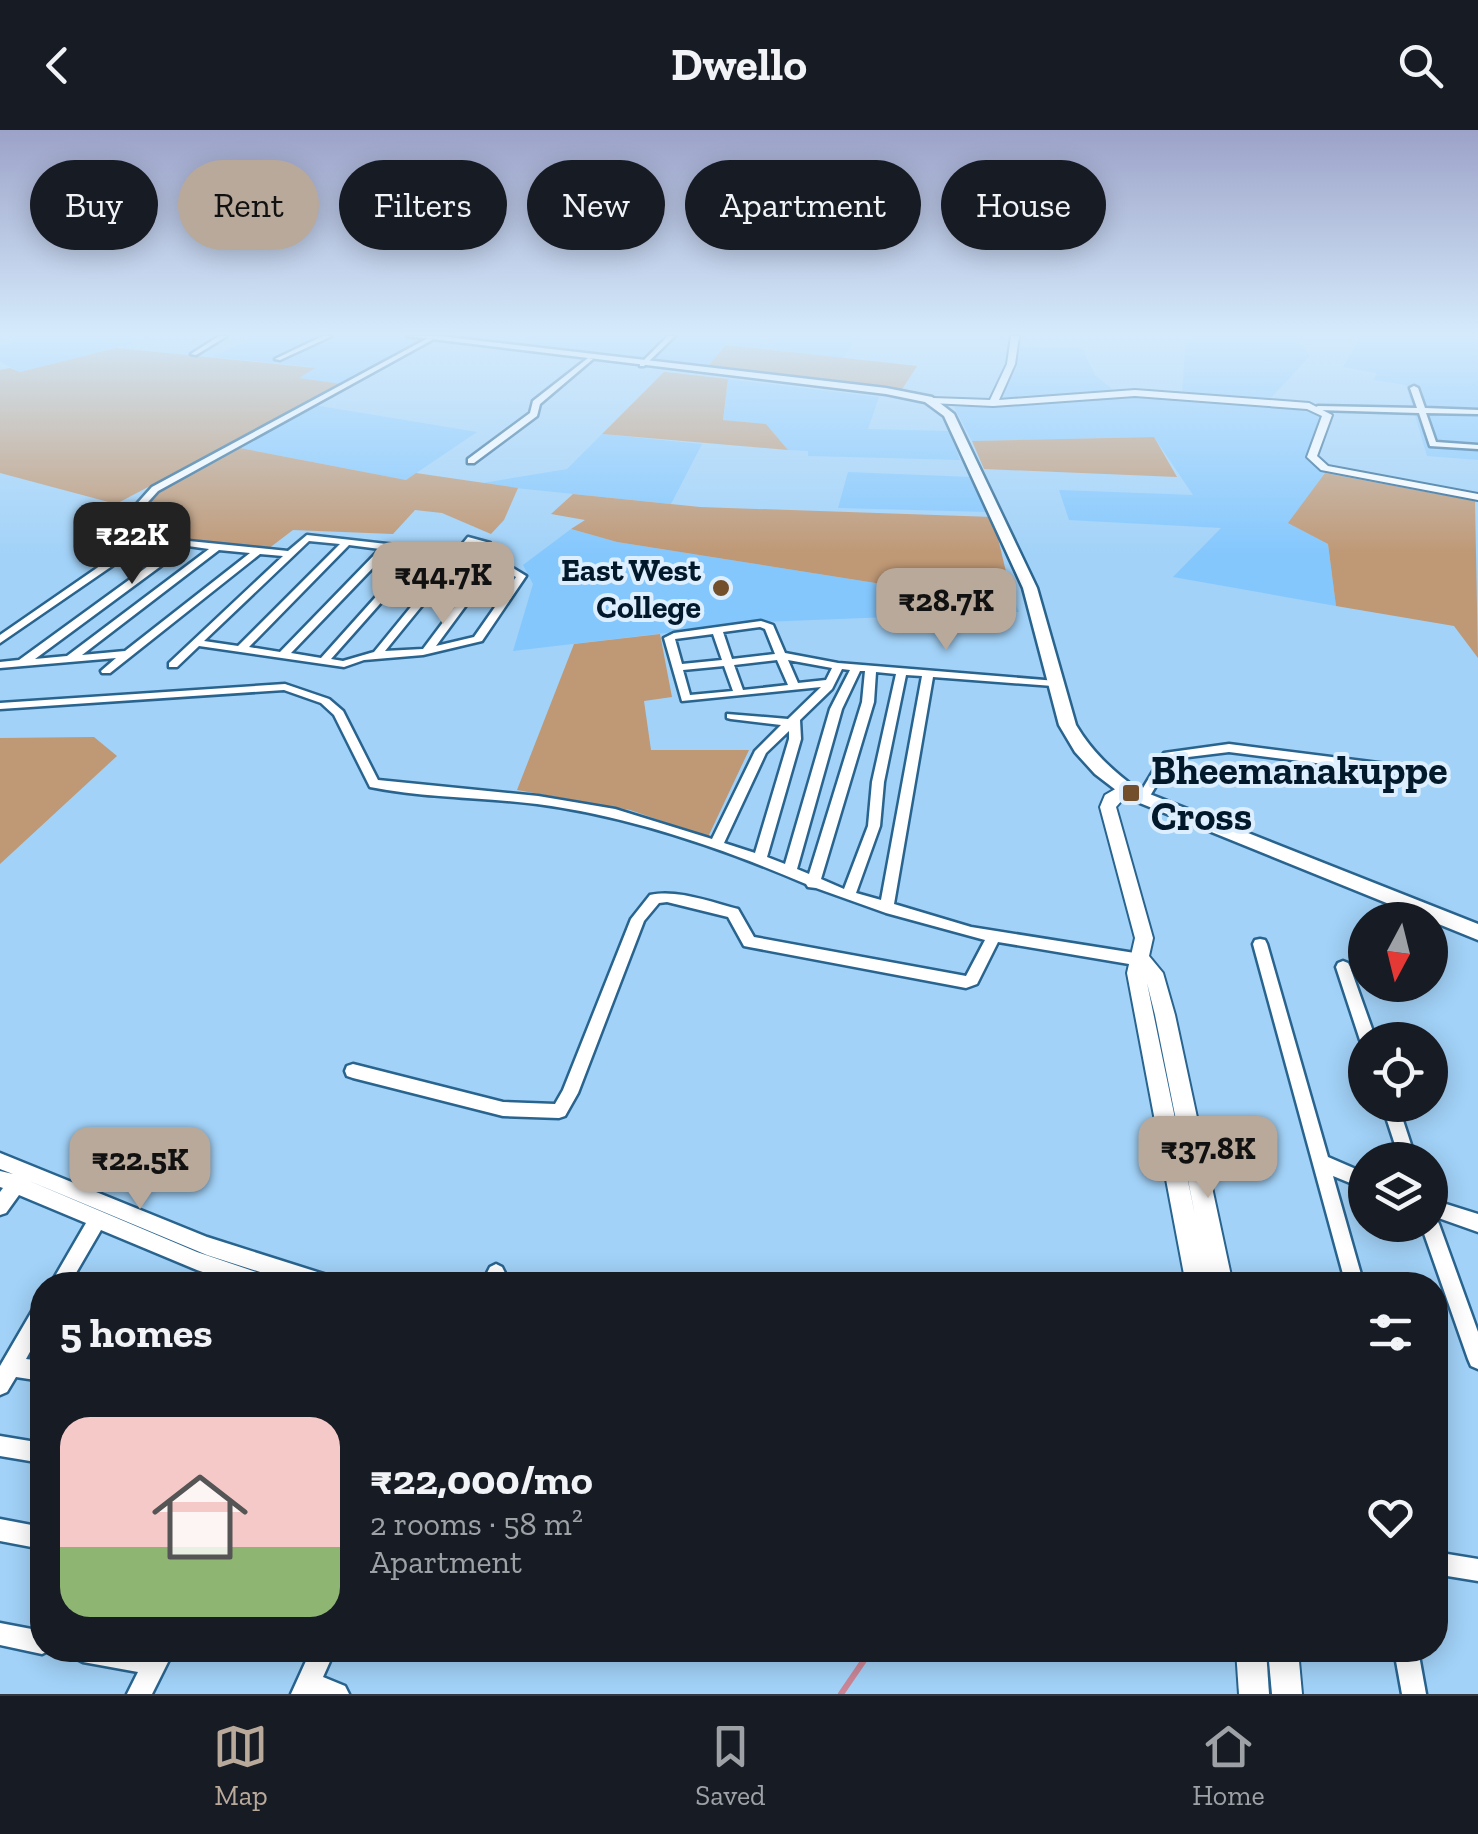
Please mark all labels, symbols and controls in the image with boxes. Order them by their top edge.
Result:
icon: back [30,38,85,93]
text: Dwello [671,38,807,92]
icon: search [1393,38,1448,93]
chip: Buy [30,160,158,250]
chip: Rent [178,160,319,250]
chip: Filters [339,160,507,250]
chip: New [527,160,665,250]
chip: Apartment [685,160,921,250]
chip: House [941,160,1106,250]
pin: ₹22K [73,502,191,587]
text: ₹22K [95,515,169,553]
pin: ₹44.7K [362,542,524,627]
place label: East West College [561,551,701,626]
text: ₹44.7K [394,555,492,593]
pin: ₹28.7K [865,568,1027,653]
marker: East West College [710,577,732,599]
text: ₹28.7K [898,581,994,619]
place label: Bheemanakuppe Cross [1151,746,1448,840]
marker: Bheemanakuppe Cross [1120,782,1142,804]
north arrow [1348,902,1448,1002]
map controls [1348,902,1448,1242]
button: locate [1348,1022,1448,1122]
pin: ₹37.8K [1127,1116,1289,1201]
pin: ₹22.5K [59,1127,221,1212]
text: ₹37.8K [1160,1129,1256,1167]
text: ₹22.5K [91,1140,189,1178]
button: layers [1348,1142,1448,1242]
icon: filters [1363,1305,1418,1360]
text: 5 homes [60,1307,213,1358]
text: ₹22,000/mo [370,1454,593,1505]
icon: home [140,1457,260,1577]
icon: heart [1363,1490,1418,1545]
text: 2 rooms · 58 m² [370,1505,583,1543]
text: Apartment [370,1543,522,1581]
tab: Map [213,1719,268,1812]
tab: Saved [695,1719,765,1812]
tab: Home [1192,1719,1265,1812]

